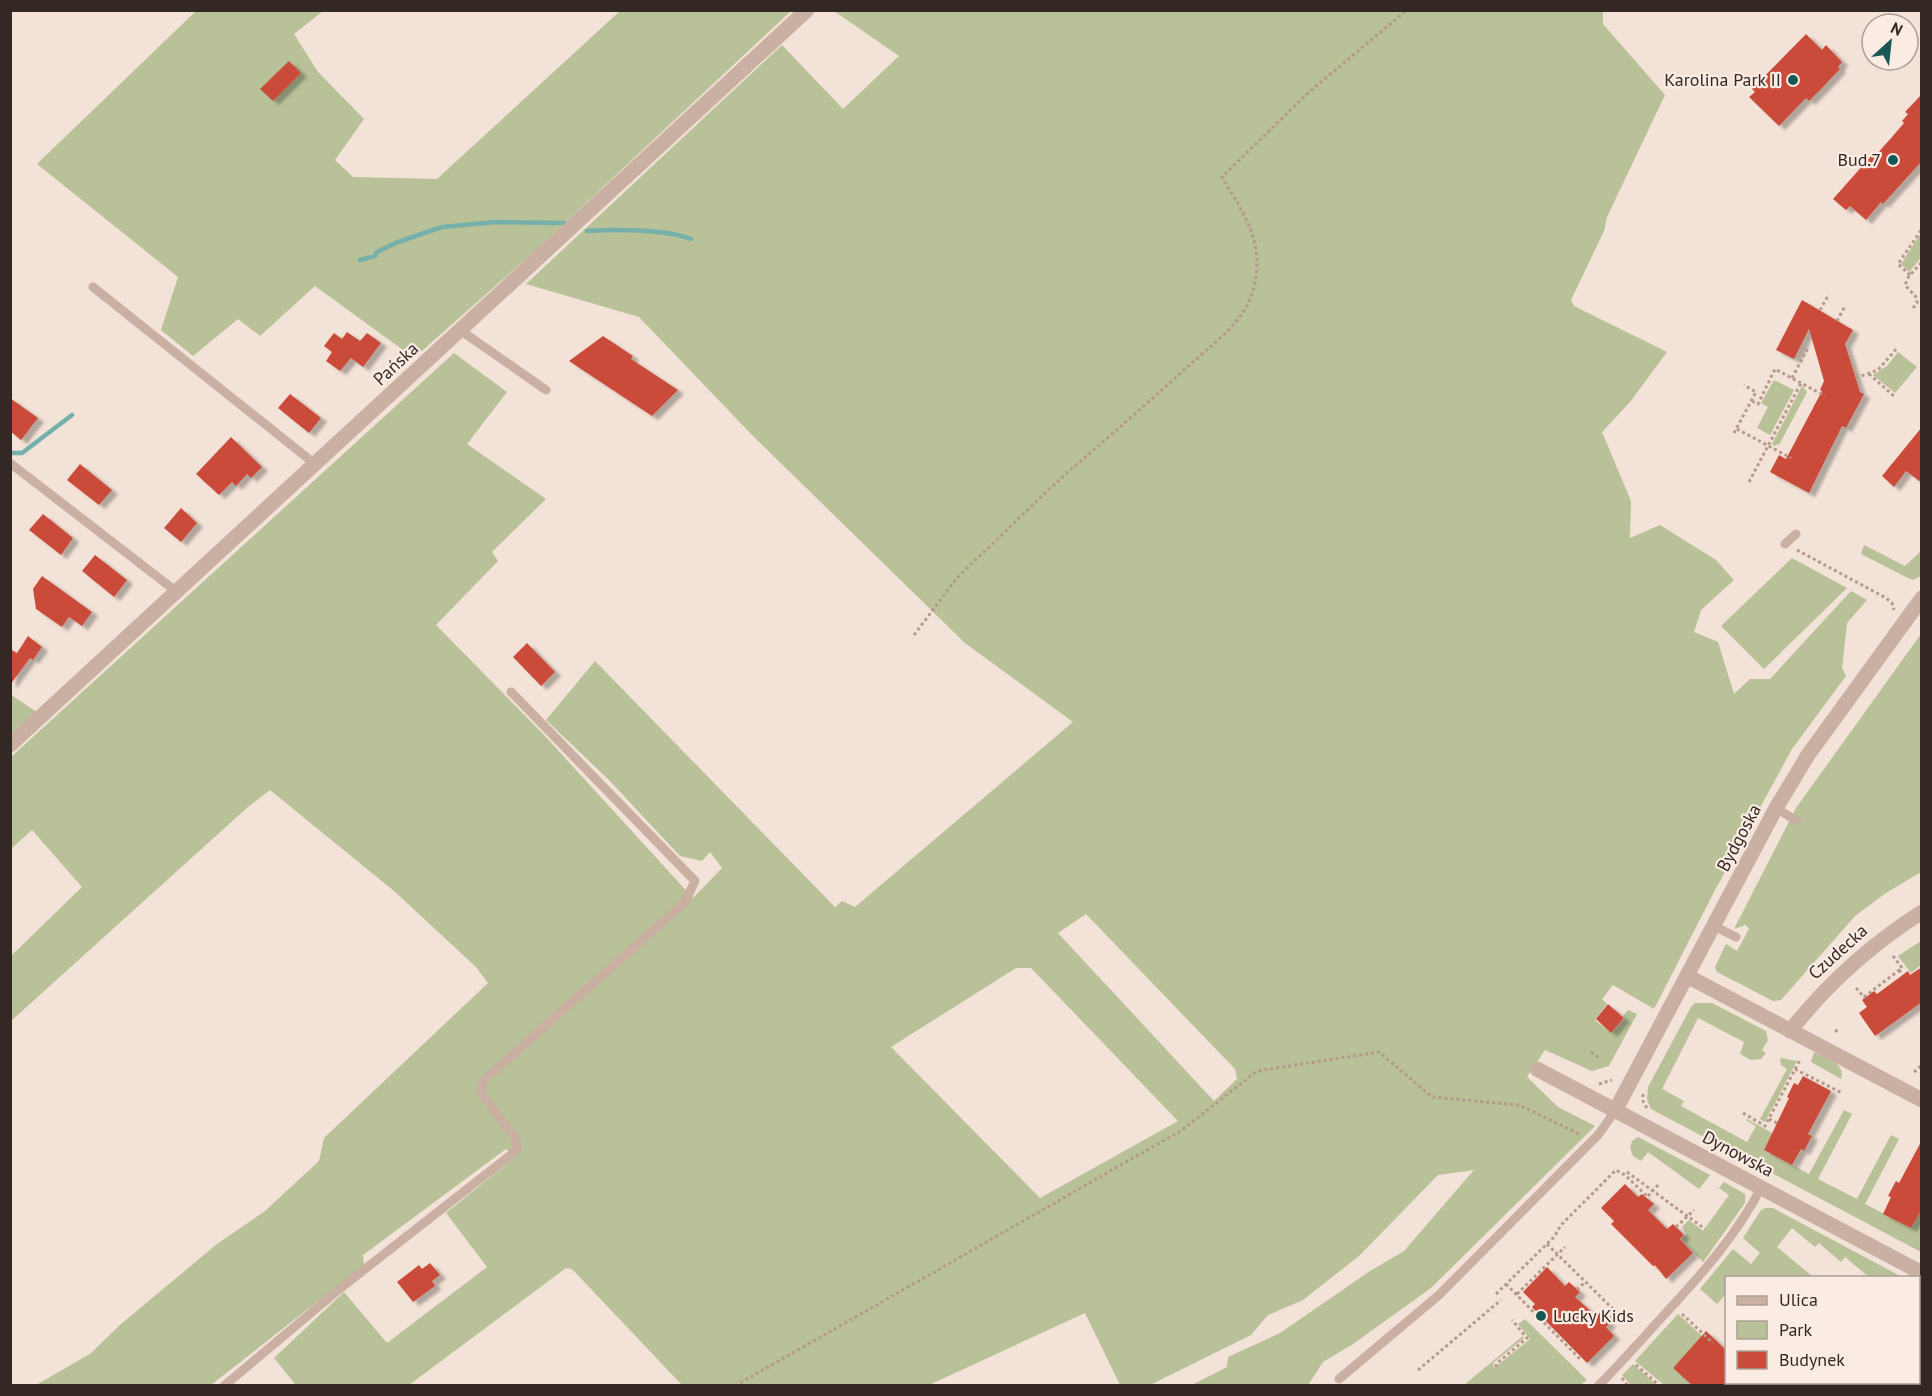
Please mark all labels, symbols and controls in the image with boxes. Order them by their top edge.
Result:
north arrow [1860,12,1920,72]
text: N [1888,17,1906,40]
place label: Karolina Park II [1664,68,1781,91]
marker: Karolina Park II [1786,73,1800,87]
place label: Bud.7 [1837,148,1881,171]
marker: Bud.7 [1886,153,1900,167]
street label: Pańska [368,337,423,390]
street label: Bydgoska [1711,800,1766,875]
street label: Czudecka [1803,919,1872,984]
street label: Dynowska [1699,1125,1778,1182]
legend [1725,1276,1920,1384]
text: Ulica [1779,1288,1818,1311]
place label: Lucky Kids [1553,1304,1634,1327]
marker: Lucky Kids [1534,1309,1548,1323]
text: Park [1779,1318,1812,1341]
text: Budynek [1779,1348,1845,1371]

